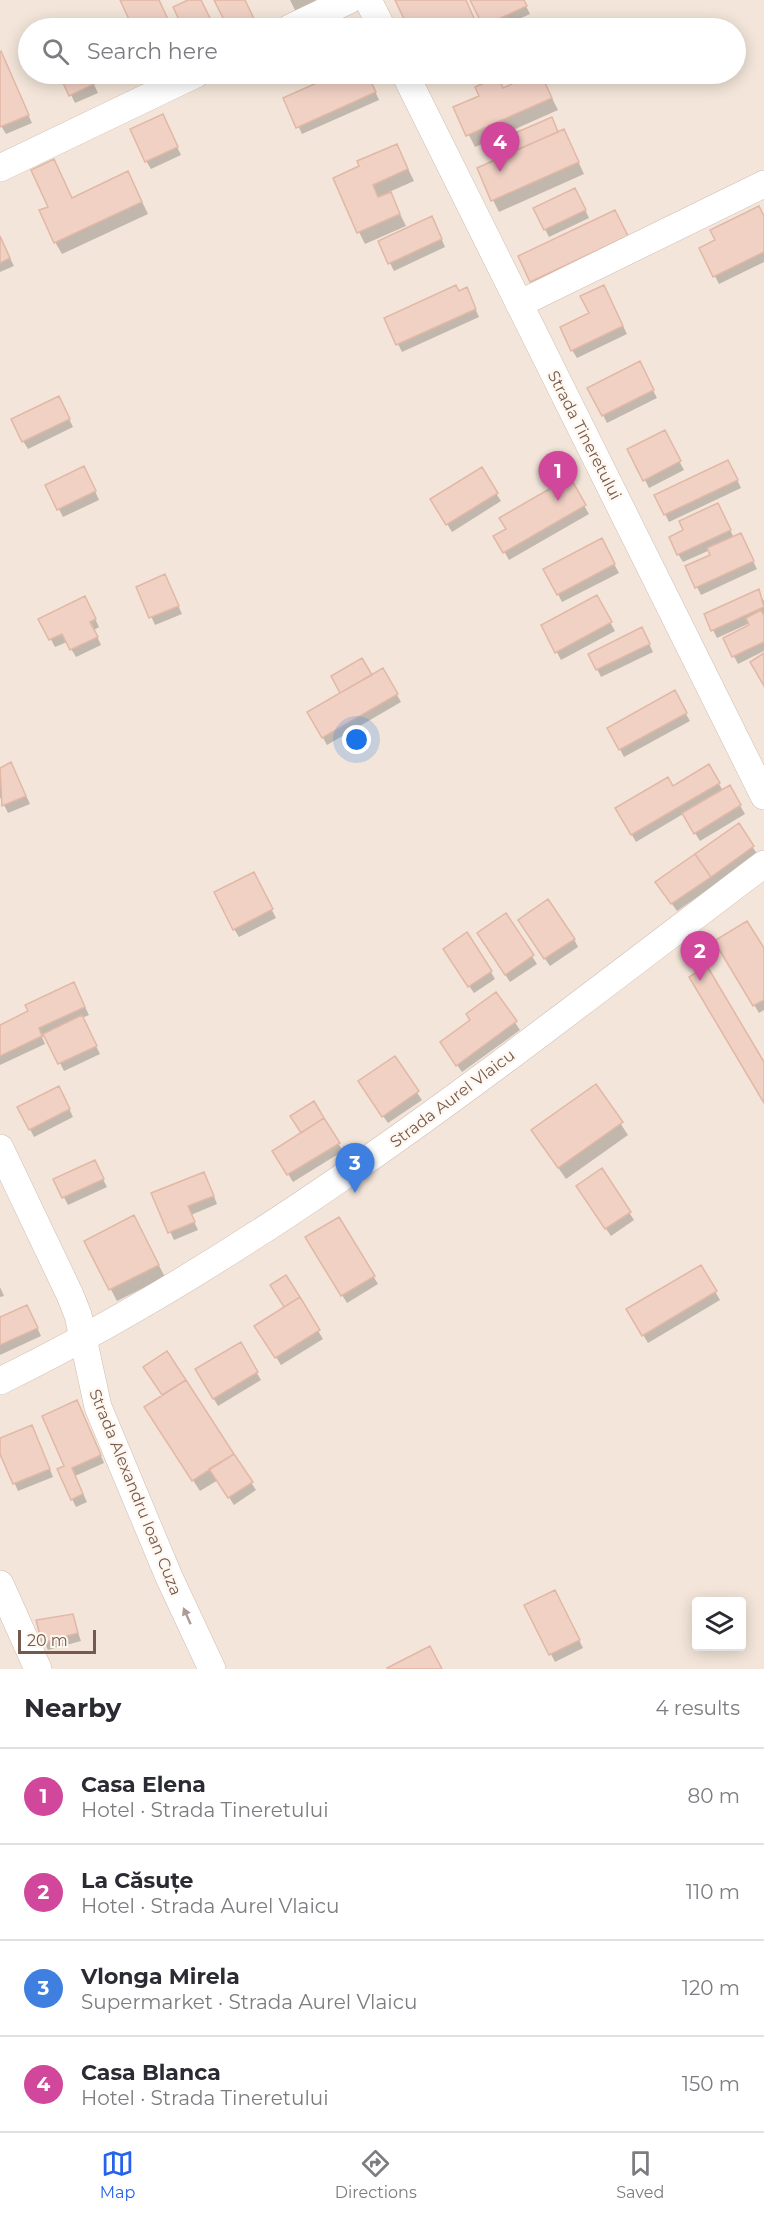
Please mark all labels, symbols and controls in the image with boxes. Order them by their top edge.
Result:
search box [18,18,746,84]
icon: search [39,35,72,68]
text: Search here [87,38,218,65]
pin: 4 [480,122,520,172]
street label: Strada Tineretului [544,367,625,503]
pin: 1 [538,452,578,501]
your location [342,725,371,754]
pin: 2 [680,932,720,981]
street label: Strada Aurel Vlaicu [386,1045,518,1151]
pin: 3 [336,1144,374,1193]
street label: Strada Alexandru Ioan Cuza [85,1386,186,1598]
map controls [692,1597,746,1651]
button: layers [692,1597,746,1651]
one-way arrow [182,1607,192,1625]
scale bar [18,1627,96,1654]
text: 20 m [27,1631,68,1650]
text: Nearby [24,1692,121,1724]
text: 4 results [655,1696,740,1720]
text: Casa Elena [81,1771,206,1798]
text: 1 [40,1784,47,1808]
text: 80 m [688,1784,740,1808]
text: Hotel · Strada Tineretului [81,1798,329,1822]
text: La Căsuțe [81,1867,193,1894]
text: 2 [38,1880,49,1904]
text: 110 m [686,1880,740,1904]
text: Hotel · Strada Aurel Vlaicu [81,1894,339,1918]
text: Vlonga Mirela [81,1963,240,1990]
text: 3 [38,1976,49,2000]
text: 120 m [682,1976,740,2000]
text: Supermarket · Strada Aurel Vlaicu [81,1990,417,2014]
text: Casa Blanca [81,2059,221,2086]
text: 4 [37,2072,50,2096]
text: 150 m [682,2072,740,2096]
text: Hotel · Strada Tineretului [81,2086,329,2110]
tab: Map [100,2147,135,2202]
tab: Directions [335,2147,417,2202]
tab: Saved [616,2147,664,2202]

